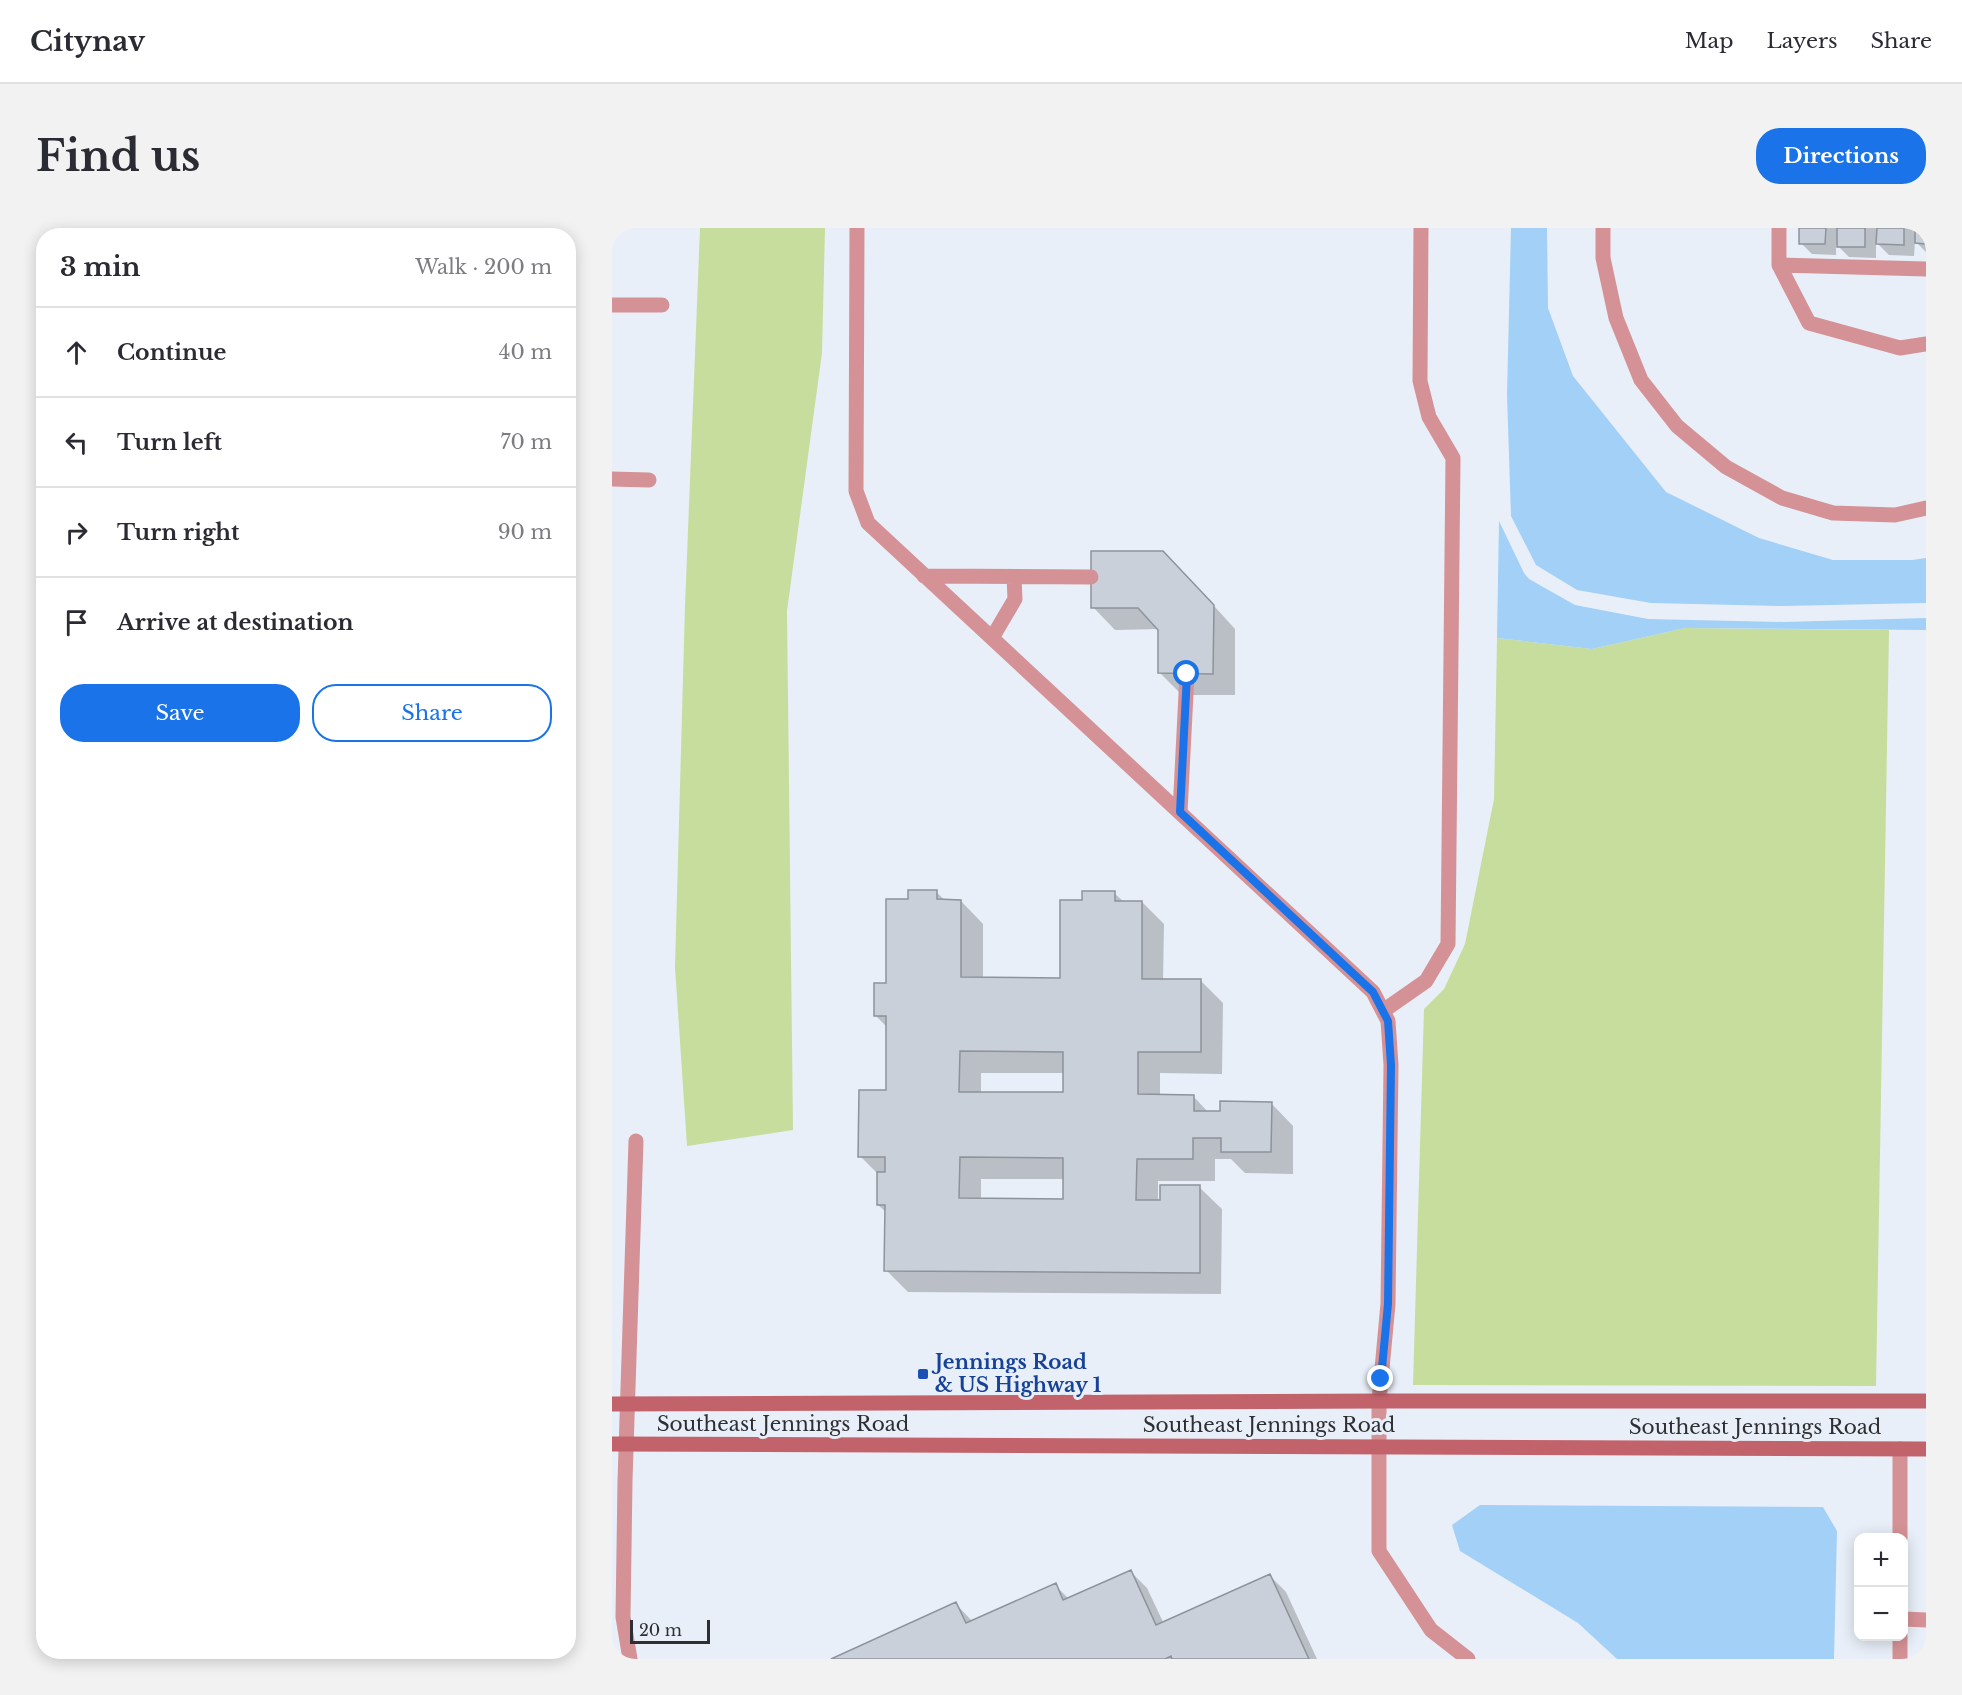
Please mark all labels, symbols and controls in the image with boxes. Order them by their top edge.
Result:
text: Citynav [30,24,145,59]
text: Map [1685,28,1734,54]
text: Layers [1767,28,1838,54]
text: Share [1871,28,1932,54]
button: Directions [1756,128,1926,184]
text: Find us [36,130,200,182]
text: 3 min [60,251,141,283]
text: Walk · 200 m [415,255,552,279]
icon: ahead [60,336,93,369]
text: Continue [117,339,226,366]
text: 40 m [499,340,552,364]
icon: left [60,426,93,459]
text: Turn left [117,429,222,456]
text: 70 m [500,430,552,454]
icon: right [60,516,93,549]
text: Turn right [117,519,239,546]
text: 90 m [498,520,552,544]
icon: arrive [60,606,93,639]
text: Arrive at destination [117,609,354,636]
route start [1173,660,1199,686]
button: Save [60,684,300,742]
button: Share [312,684,552,742]
place label: Jennings Road & US Highway 1 [931,1350,1102,1397]
route end [1367,1365,1393,1391]
marker: Jennings Road & US Highway 1 [916,1367,930,1381]
street label: Southeast Jennings Road [657,1412,909,1436]
street label: Southeast Jennings Road [1143,1413,1395,1437]
street label: Southeast Jennings Road [1629,1415,1881,1439]
map controls [1854,1533,1908,1641]
button: + [1854,1533,1908,1587]
button: − [1854,1587,1908,1641]
scale bar [630,1617,710,1644]
text: 20 m [639,1620,682,1640]

